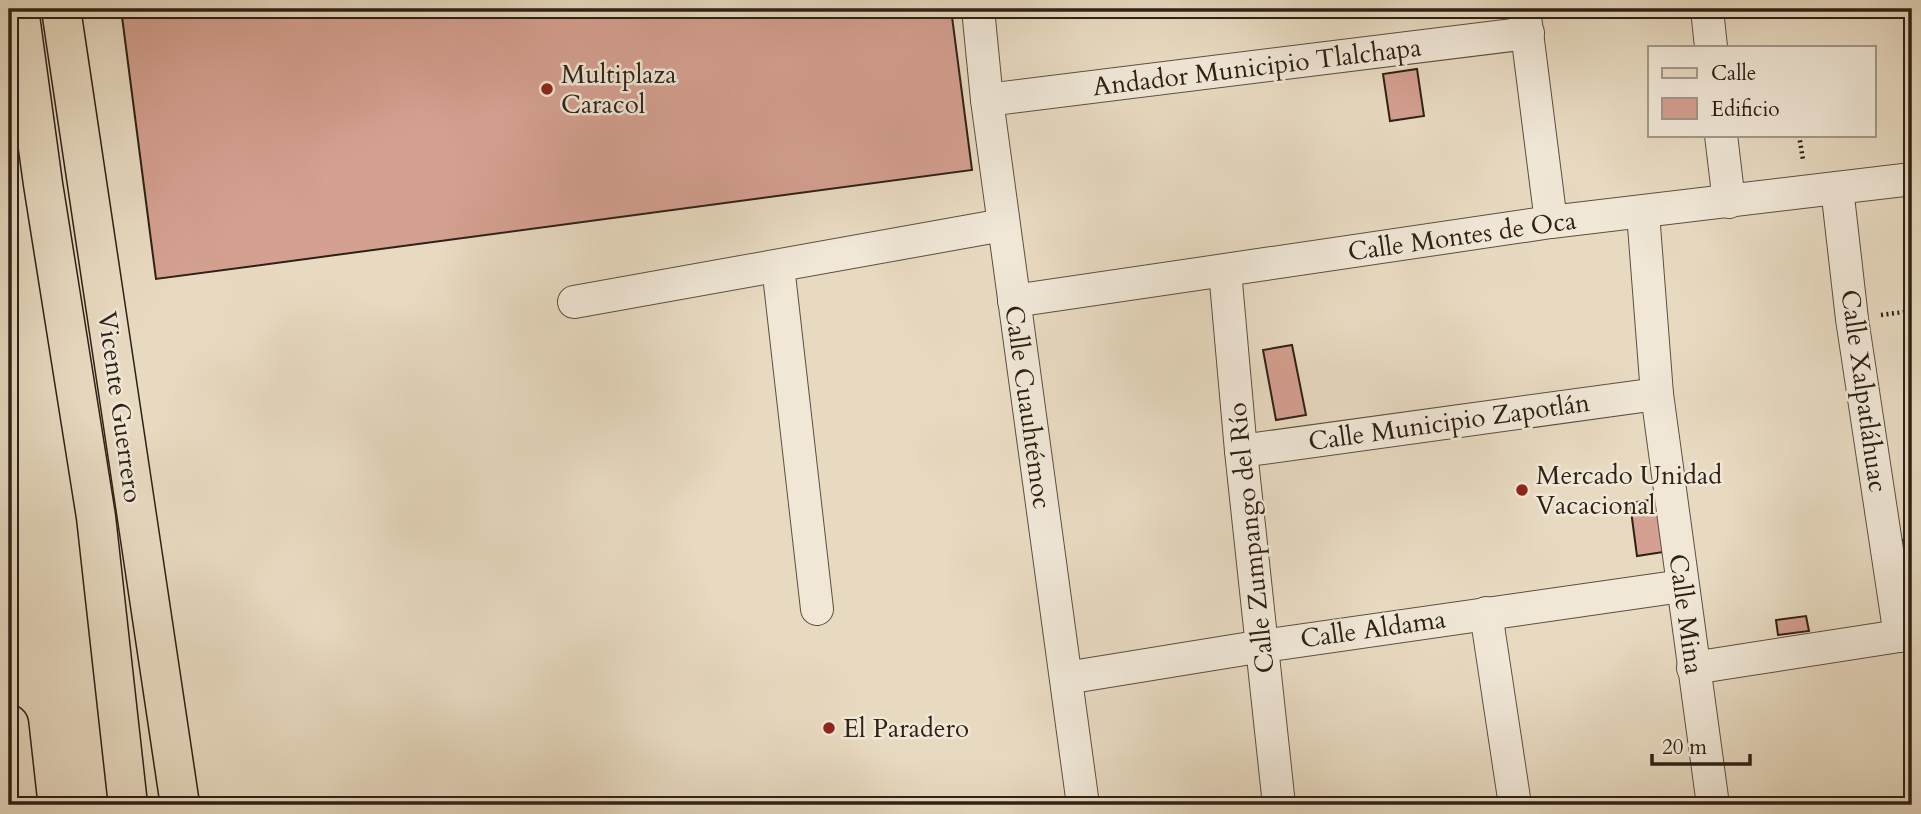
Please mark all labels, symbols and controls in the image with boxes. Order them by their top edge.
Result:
street label: Andador Municipio Tlalchapa [1091,29,1423,105]
legend [1648,46,1876,136]
place label: Multiplaza Caracol [561,57,676,122]
text: Calle [1711,59,1756,88]
marker: Multiplaza Caracol [539,81,555,97]
text: Edificio [1711,95,1780,124]
street label: Calle Montes de Oca [1346,203,1578,269]
street label: Calle Xalpatláhuac [1832,287,1896,495]
street label: Calle Cuauhtémoc [996,303,1060,511]
street label: Vicente Guerrero [89,309,151,505]
street label: Calle Municipio Zapotlán [1306,385,1592,459]
street label: Calle Zumpango del Río [1219,401,1283,675]
place label: Mercado Unidad Vacacional [1536,458,1722,523]
marker: Mercado Unidad Vacacional [1514,482,1530,498]
street label: Calle Mina [1660,552,1712,676]
street label: Calle Aldama [1298,601,1448,657]
place label: El Paradero [843,711,969,746]
marker: El Paradero [821,720,837,736]
scale bar [1652,723,1750,767]
text: 20 m [1662,733,1707,762]

